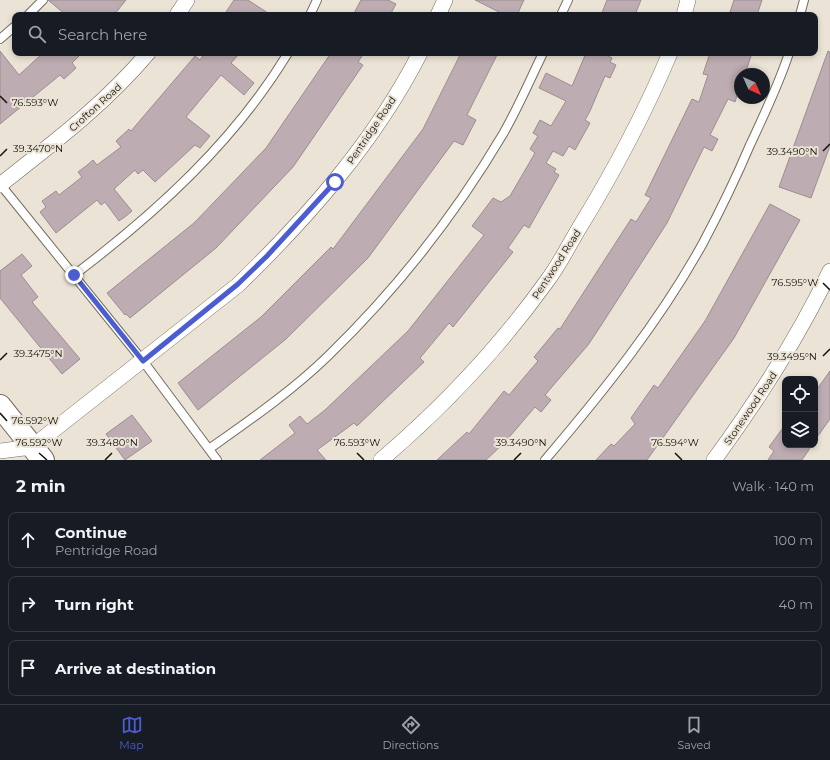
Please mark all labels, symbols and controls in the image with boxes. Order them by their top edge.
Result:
search box [12,12,818,56]
icon: search [26,23,48,45]
text: Search here [58,25,147,44]
north arrow [734,68,770,104]
street label: Crofton Road [66,80,124,134]
street label: Pentridge Road [344,94,399,167]
text: 76.593°W [12,96,58,109]
text: 39.3470°N [13,142,63,155]
text: 39.3490°N [766,145,818,158]
route start [326,173,344,191]
street label: Pentwood Road [529,227,584,302]
route end [65,266,83,284]
text: 76.595°W [772,276,818,289]
text: 39.3475°N [13,347,63,360]
text: 39.3495°N [767,350,817,363]
street label: Stonewood Road [721,369,780,447]
map controls [782,376,818,448]
button: locate [782,376,818,412]
button: layers [782,412,818,448]
text: 76.592°W [11,414,59,427]
text: 76.592°W [15,436,63,449]
text: 39.3480°N [86,436,138,449]
text: 76.593°W [334,436,380,449]
text: 39.3490°N [495,436,547,449]
text: 76.594°W [651,436,699,449]
text: 2 min [16,476,66,496]
text: Walk · 140 m [732,478,814,494]
text: Continue [55,523,127,542]
icon: ahead [17,529,39,551]
text: 100 m [774,532,813,548]
text: Pentridge Road [55,542,158,558]
icon: right [17,593,39,615]
text: Turn right [55,595,134,614]
text: 40 m [779,596,813,612]
icon: arrive [17,657,39,679]
text: Arrive at destination [55,659,216,678]
tab: Map [119,714,144,752]
tab: Directions [383,714,439,752]
tab: Saved [678,714,711,752]

